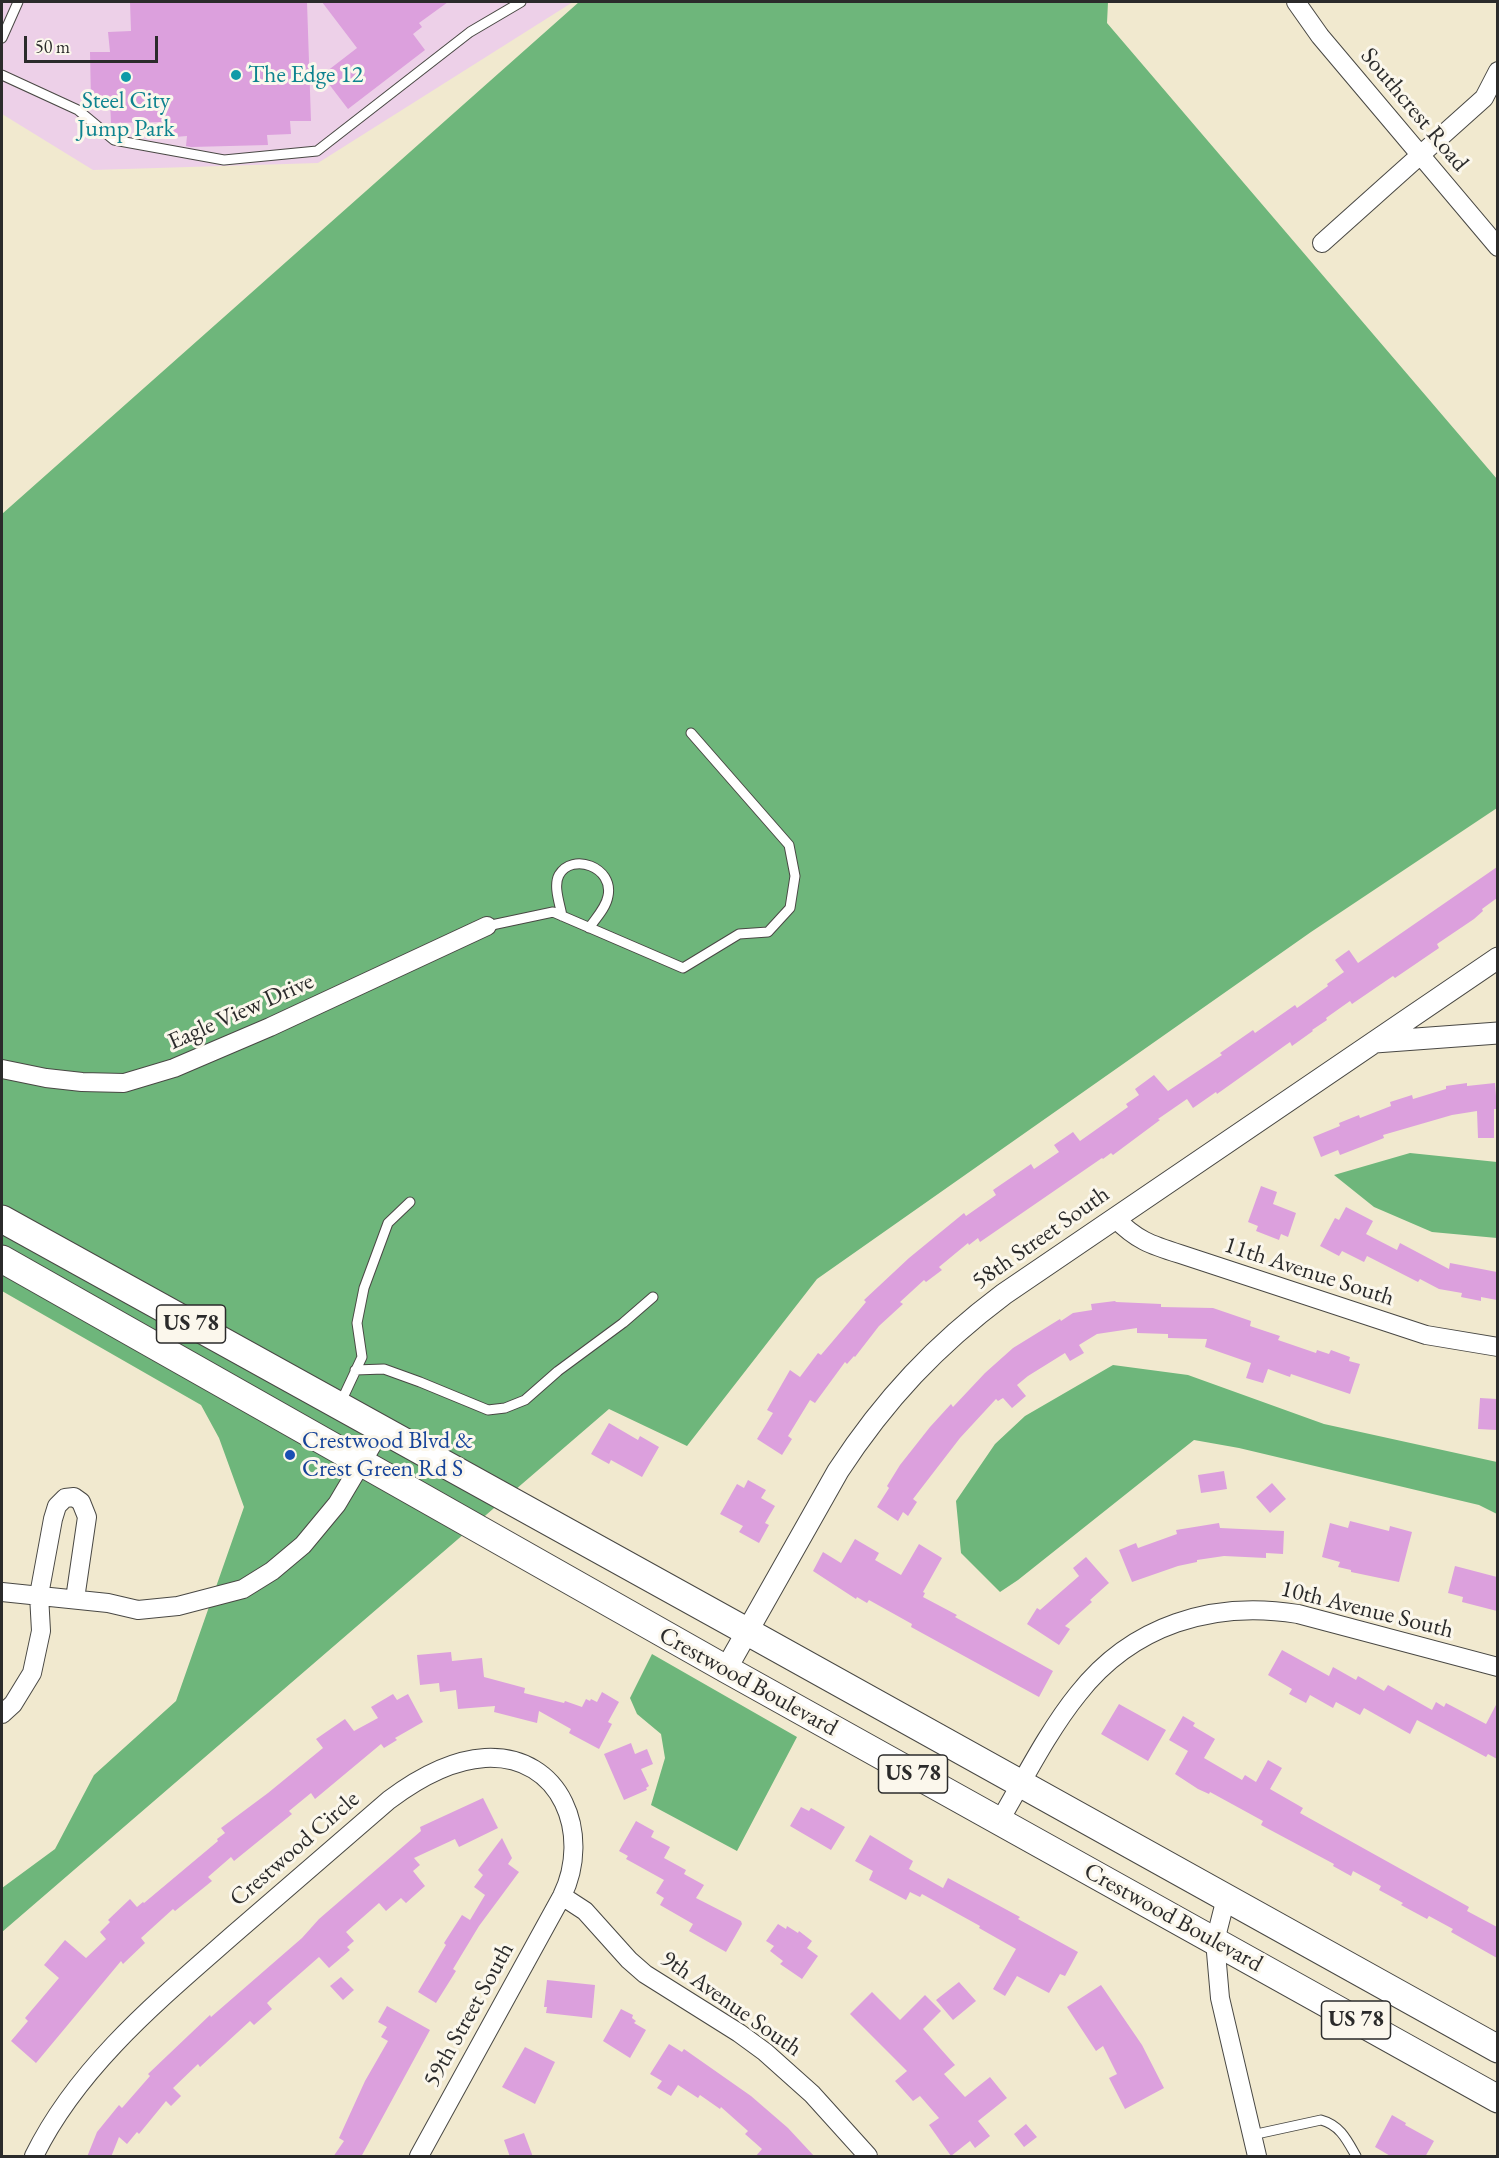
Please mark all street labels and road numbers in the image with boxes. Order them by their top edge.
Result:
street label: Southcrest Road [1354,42,1474,178]
street label: Eagle View Drive [164,967,318,1057]
street label: 58th Street South [967,1180,1115,1296]
street label: 11th Avenue South [1220,1231,1398,1313]
road number: US 78 [156,1305,225,1343]
street label: 10th Avenue South [1278,1575,1456,1645]
street label: Crestwood Boulevard [654,1621,842,1743]
road number: US 78 [878,1755,948,1793]
street label: Crestwood Circle [224,1785,366,1913]
street label: Crestwood Boulevard [1079,1857,1267,1979]
street label: 59th Street South [417,1938,521,2092]
street label: 9th Avenue South [655,1945,807,2063]
road number: US 78 [1322,2001,1390,2039]

